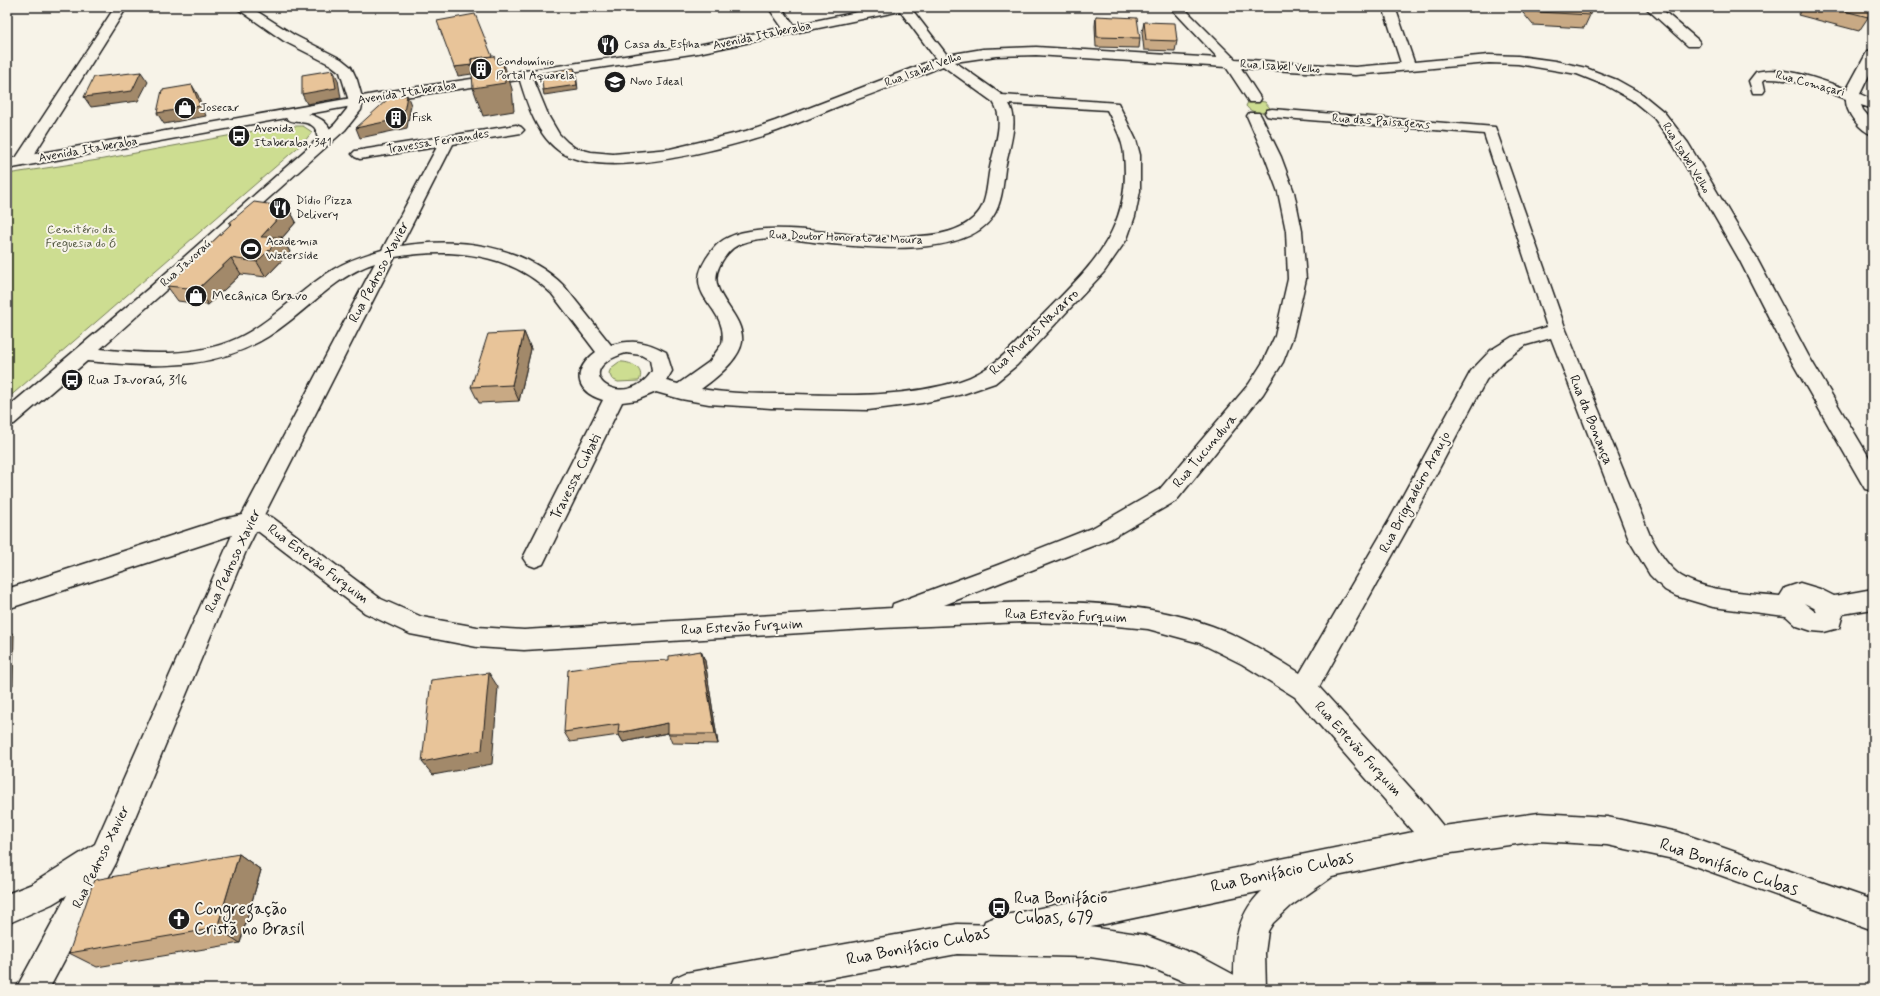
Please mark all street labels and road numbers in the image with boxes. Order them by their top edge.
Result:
street label: Avenida Itaberaba [711,18,813,54]
street label: Rua Isabel Velho [883,49,964,91]
street label: Rua Isabel Velho [1239,56,1321,78]
street label: Rua Comaçari [1774,67,1846,101]
street label: Avenida Itaberaba [356,77,458,109]
street label: Rua das Paisagens [1331,111,1431,134]
street label: Rua Isabel Velho [1658,120,1714,197]
street label: Travessa Fernandes [386,126,490,158]
street label: Avenida Itaberaba [37,133,139,167]
street label: Rua Pedroso Xavier [345,218,413,326]
street label: Rua Doutor Honorato de Moura [769,227,923,249]
street label: Rua Javoraú [157,237,215,291]
street label: Rua Morais Navarro [986,285,1082,379]
street label: Rua da Bonança [1565,372,1617,468]
street label: Rua Tucunduva [1169,410,1242,492]
street label: Rua Brigradeiro Araujo [1375,428,1456,556]
street label: Travessa Cubati [547,431,605,523]
street label: Rua Pedroso Xavier [201,506,265,616]
street label: Rua Estevão Furquim [264,520,372,608]
street label: Rua Estevão Furquim [1005,605,1127,627]
street label: Rua Estevão Furquim [681,615,803,639]
street label: Rua Estevão Furquim [1310,698,1406,800]
street label: Rua Pedroso Xavier [68,802,134,911]
street label: Rua Bonifácio Cubas [1657,833,1802,901]
street label: Rua Bonifácio Cubas [1209,846,1356,898]
street label: Rua Bonifácio Cubas [845,921,992,971]

